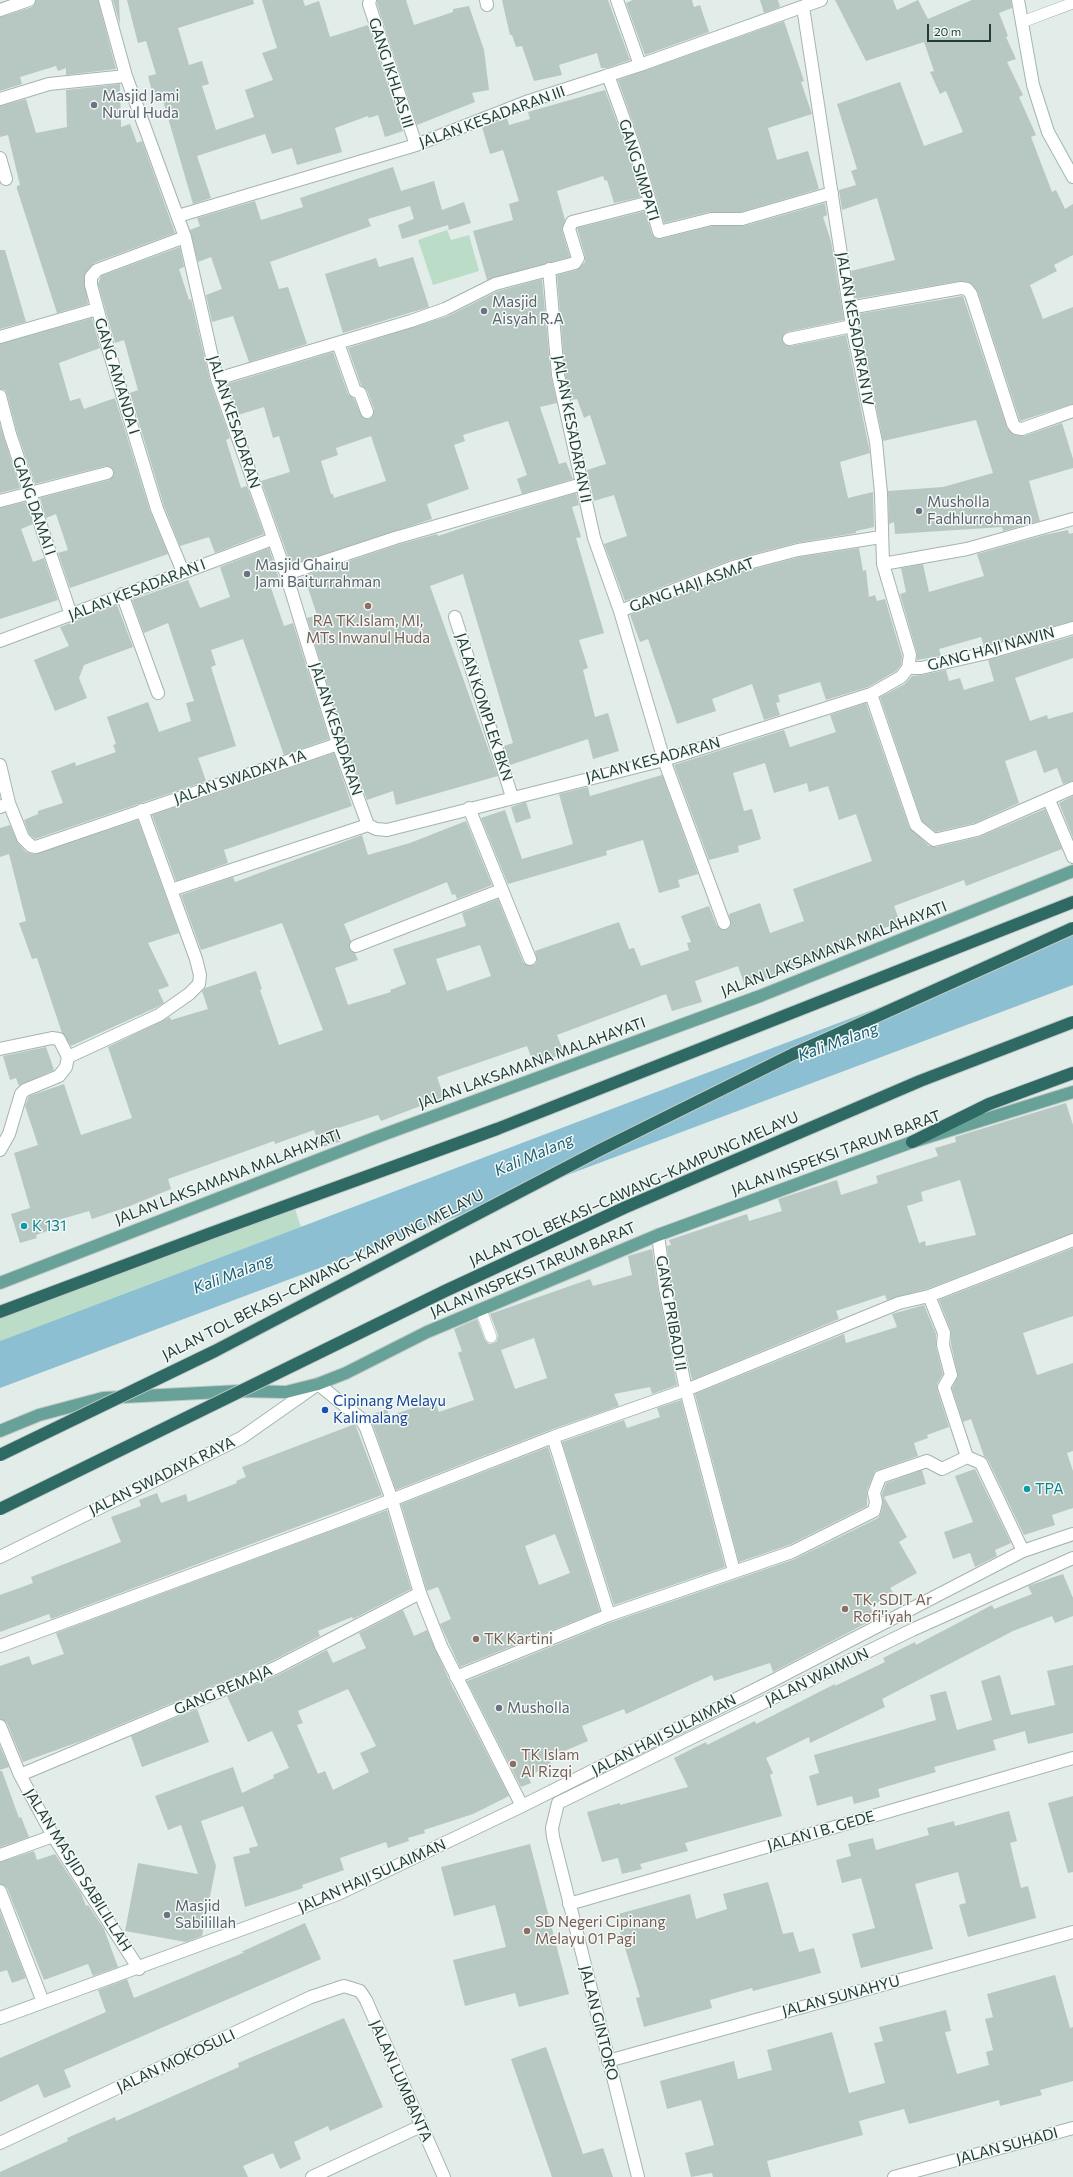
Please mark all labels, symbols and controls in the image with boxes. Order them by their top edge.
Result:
street label: GANG IKHLAS III [365,15,417,131]
scale bar [929,16,993,42]
text: 20 m [934,24,961,38]
street label: JALAN KESADARAN III [417,82,567,152]
place label: Masjid Jami Nurul Huda [102,87,179,122]
marker: Masjid Jami Nurul Huda [89,100,99,110]
street label: GANG SIMPATI [615,117,663,223]
street label: JALAN KESADARAN IV [833,251,877,407]
place label: Masjid Aisyah R.A [492,293,564,328]
marker: Masjid Aisyah R.A [479,306,489,316]
street label: GANG AMANDA I [91,316,143,436]
street label: JALAN KESADARAN [204,353,264,491]
street label: JALAN KESADARAN II [549,354,595,504]
street label: GANG DAMAI I [9,454,59,558]
place label: Musholla Fadhlurrohman [927,493,1031,528]
marker: Musholla Fadhlurrohman [914,506,924,516]
street label: GANG HAJI ASMAT [627,554,757,616]
street label: JALAN KESADARAN I [66,555,208,625]
place label: Masjid Ghairu Jami Baiturrahman [255,556,381,591]
marker: Masjid Ghairu Jami Baiturrahman [242,569,252,579]
marker: RA TK.Islam, MI, MTs Inwanul Huda [363,601,373,611]
place label: RA TK.Islam, MI, MTs Inwanul Huda [306,612,430,647]
street label: GANG HAJI NAWIN [925,623,1057,675]
street label: JALAN KOMPLEK BKN [452,631,516,783]
street label: JALAN KESADARAN [306,660,366,798]
street label: JALAN KESADARAN [584,733,722,787]
street label: JALAN SWADAYA 1A [171,746,309,808]
street label: JALAN LAKSAMANA MALAHAYATI [719,898,949,1000]
street label: JALAN LAKSAMANA MALAHAYATI [416,1013,648,1113]
water label: Kali Malang [795,1019,881,1065]
street label: JALAN INSPEKSI TARUM BARAT [729,1107,943,1199]
street label: JALAN TOL BEKASI–CAWANG–KAMPUNG MELAYU [467,1108,801,1270]
street label: JALAN LAKSAMANA MALAHAYATI [113,1126,343,1228]
water label: Kali Malang [492,1130,576,1180]
street label: JALAN TOL BEKASI–CAWANG–KAMPUNG MELAYU [159,1186,487,1364]
place label: K 131 [32,1217,66,1235]
street label: JALAN INSPEKSI TARUM BARAT [428,1218,638,1322]
marker: K 131 [19,1221,29,1231]
water label: Kali Malang [190,1250,276,1298]
street label: GANG PRIBADI II [652,1254,690,1372]
place label: Cipinang Melayu Kalimalang [333,1392,446,1427]
marker: Cipinang Melayu Kalimalang [320,1405,330,1415]
street label: JALAN SWADAYA RAYA [86,1433,238,1519]
place label: TPA [1035,1480,1064,1498]
marker: TPA [1022,1484,1032,1494]
place label: TK, SDIT Ar Rofi'iyah [853,1591,932,1626]
marker: TK, SDIT Ar Rofi'iyah [840,1604,850,1614]
place label: TK Kartini [484,1630,553,1648]
marker: TK Kartini [471,1634,481,1644]
street label: JALAN WAIMUN [762,1644,872,1710]
street label: GANG REMAJA [171,1661,275,1719]
street label: JALAN HAJI SULAIMAN [589,1691,739,1779]
place label: Musholla [507,1699,570,1717]
marker: Musholla [494,1703,504,1713]
place label: TK Islam Al Rizqi [521,1746,579,1781]
marker: TK Islam Al Rizqi [508,1759,518,1769]
street label: JALAN MASJID SABILILLAH [20,1785,136,1955]
street label: JALAN I B. GEDE [765,1807,877,1855]
street label: JALAN HAJI SULAIMAN [295,1835,449,1917]
place label: Masjid Sabilillah [175,1897,236,1932]
marker: Masjid Sabilillah [162,1910,172,1920]
place label: SD Negeri Cipinang Melayu 01 Pagi [535,1913,666,1948]
marker: SD Negeri Cipinang Melayu 01 Pagi [522,1926,532,1936]
street label: JALAN GINTORO [576,1964,622,2082]
street label: JALAN SUNAHYU [780,1972,902,2020]
street label: JALAN LUMBANTA [366,2017,436,2145]
street label: JALAN MOKOSULI [114,2026,238,2096]
street label: JALAN SUHADI [954,2124,1060,2168]

